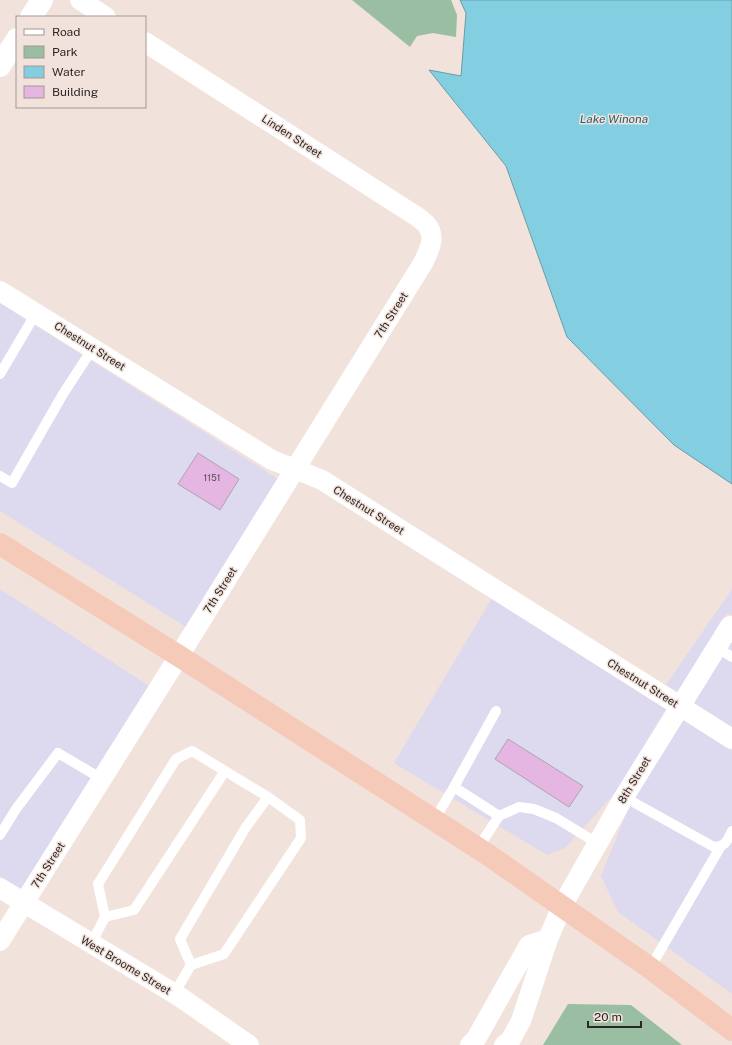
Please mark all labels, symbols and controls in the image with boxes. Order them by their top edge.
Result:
legend [16,16,146,108]
text: Road [52,25,80,39]
text: Park [52,45,78,59]
text: Water [52,65,86,79]
text: Building [52,85,98,99]
street label: Linden Street [260,112,324,160]
water label: Lake Winona [580,112,648,126]
street label: 7th Street [372,290,410,340]
street label: Chestnut Street [52,319,128,373]
house number: 1151 [204,472,220,483]
street label: Chestnut Street [331,483,407,537]
street label: 7th Street [201,565,239,615]
street label: Chestnut Street [605,656,681,710]
street label: 8th Street [615,754,653,806]
street label: 7th Street [29,840,67,890]
street label: West Broome Street [79,933,173,997]
scale bar [588,1003,641,1029]
text: 20 m [594,1010,622,1024]

